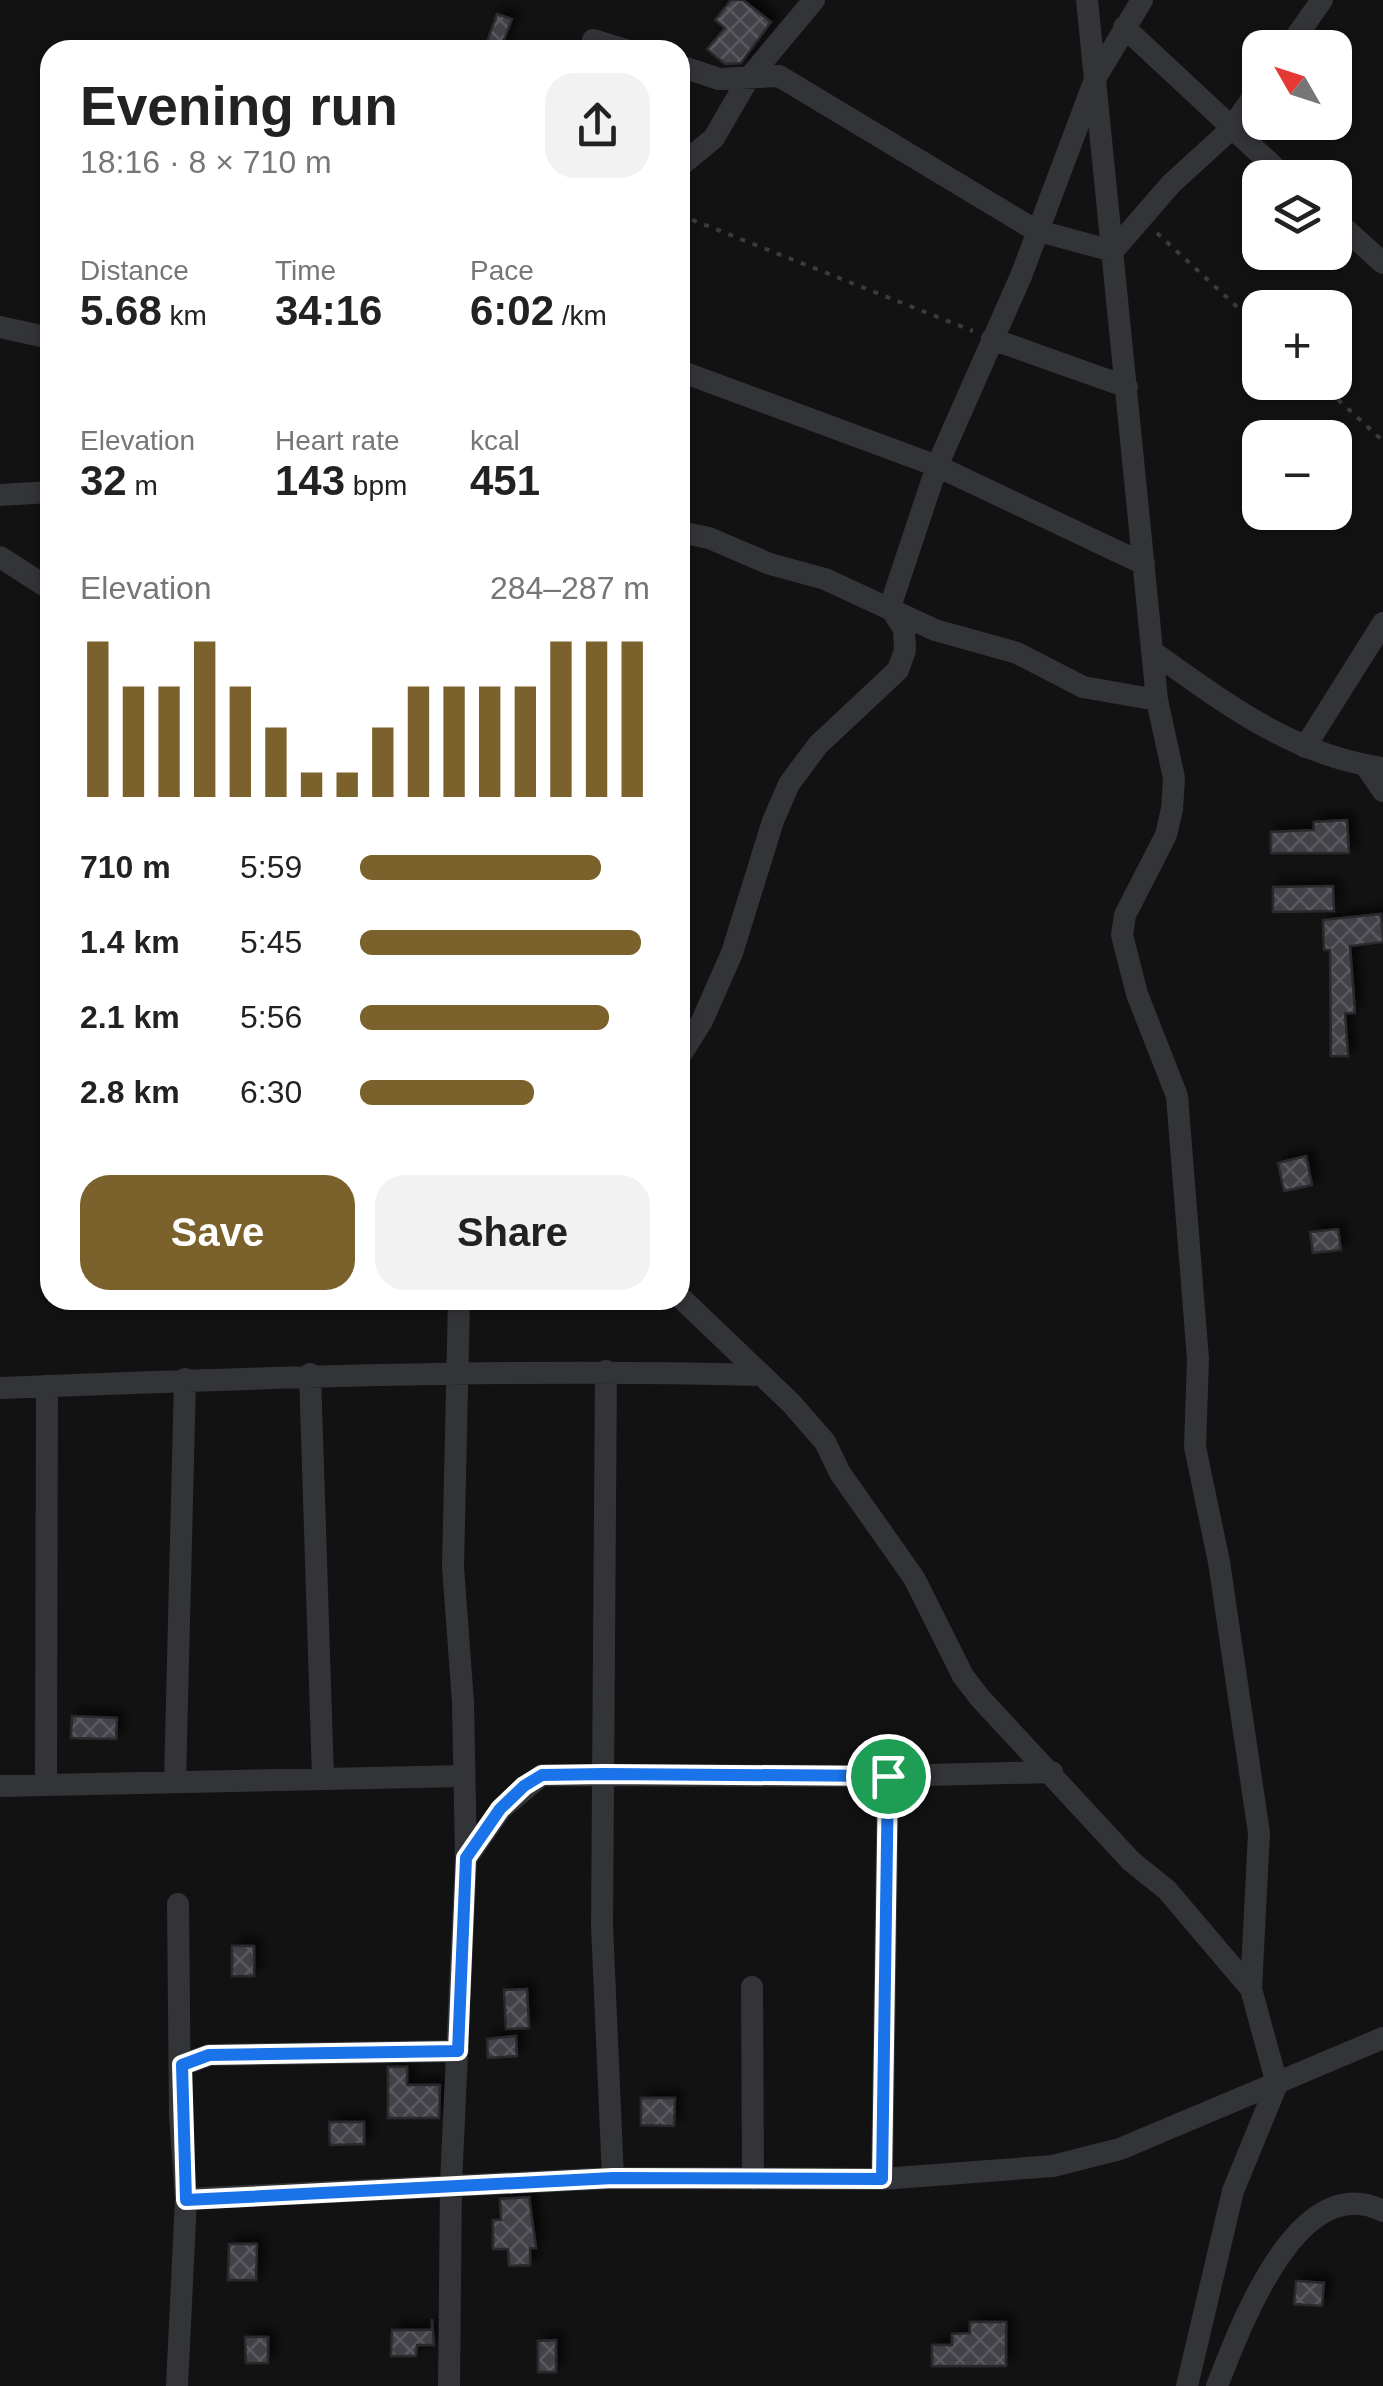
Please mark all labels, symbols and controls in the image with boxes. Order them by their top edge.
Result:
north arrow [1242,30,1352,140]
map controls [1242,30,1352,530]
button: share [545,73,650,178]
text: Evening run [80,75,398,137]
text: 18:16 · 8 × 710 m [80,144,332,180]
button: layers [1242,160,1352,270]
text: Distance [80,255,189,286]
text: Time [275,255,336,286]
text: Pace [470,255,534,286]
text: 5.68 [80,287,162,334]
text: 34:16 [275,287,382,334]
text: 6:02 [470,287,554,334]
button: + [1242,290,1352,400]
text: km [162,300,207,331]
text: /km [554,300,607,331]
button: − [1242,420,1352,530]
text: Elevation [80,425,195,456]
text: Heart rate [275,425,400,456]
text: kcal [470,425,520,456]
text: 32 [80,457,127,504]
text: 143 [275,457,345,504]
text: 451 [470,457,540,504]
text: m [127,470,158,501]
text: bpm [345,470,407,501]
text: Elevation [80,570,212,606]
text: 284–287 m [490,570,650,606]
text: 710 m [80,849,171,885]
text: 5:59 [240,849,302,885]
text: 1.4 km [80,924,180,960]
text: 5:45 [240,924,302,960]
text: 2.1 km [80,999,180,1035]
text: 5:56 [240,999,302,1035]
text: 2.8 km [80,1074,180,1110]
text: 6:30 [240,1074,302,1110]
button: Save [80,1175,355,1290]
button: Share [375,1175,650,1290]
pin [846,1734,931,1819]
icon: arrive [861,1749,916,1804]

